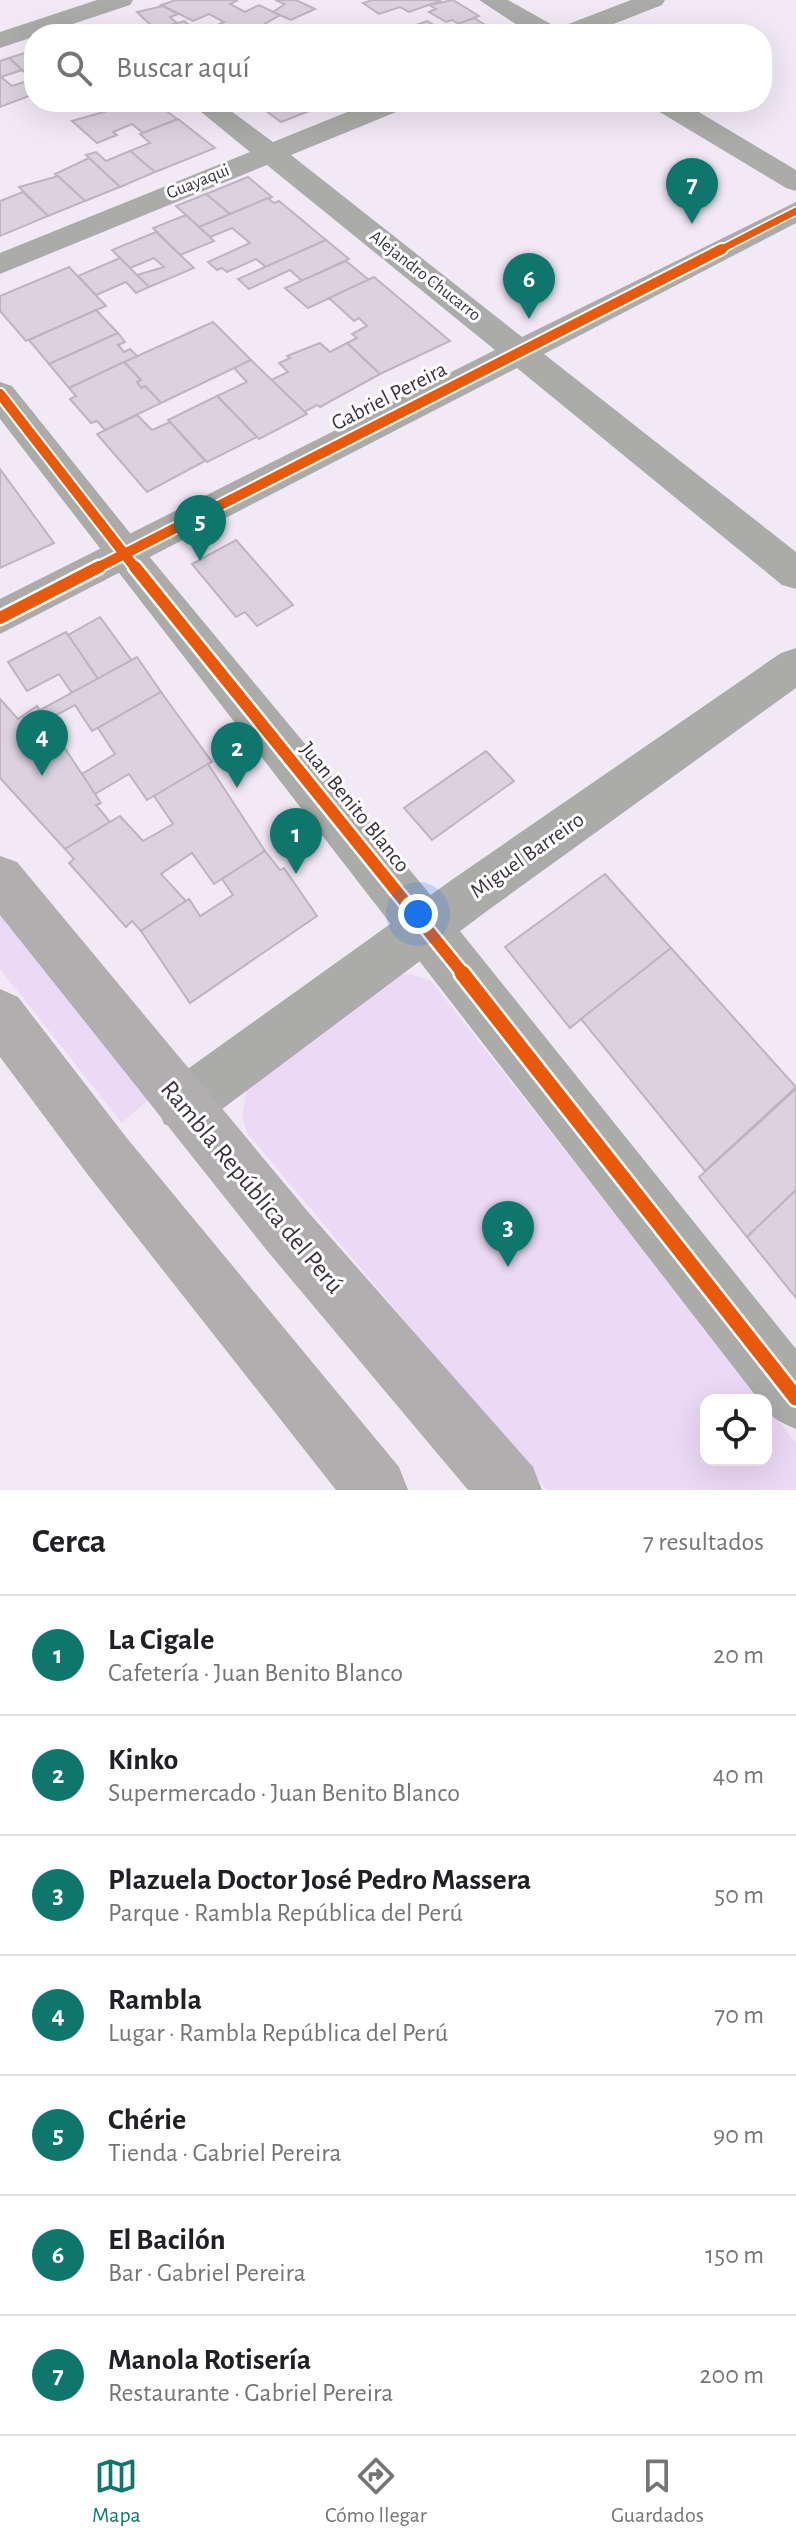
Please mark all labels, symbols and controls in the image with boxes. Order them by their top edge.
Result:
search box [24,24,772,112]
icon: search [52,46,96,90]
text: Buscar aquí [116,53,250,83]
pin: 7 [666,158,718,224]
street label: Guayaqui [164,161,232,203]
street label: Alejandro Chucarro [366,227,484,325]
pin: 6 [503,253,555,319]
street label: Gabriel Pereira [328,358,450,434]
pin: 5 [174,495,226,561]
pin: 4 [16,710,68,776]
pin: 2 [211,722,263,788]
street label: Juan Benito Blanco [296,738,414,876]
pin: 1 [270,808,322,874]
street label: Miguel Barreiro [466,808,588,902]
your location [398,894,438,934]
street label: Rambla República del Perú [156,1076,348,1298]
pin: 3 [482,1201,534,1267]
map controls [700,1394,772,1466]
button: locate [700,1394,772,1466]
text: Cerca [32,1525,106,1559]
text: 7 resultados [643,1529,764,1555]
text: La Cigale [108,1625,214,1655]
text: 1 [53,1642,63,1668]
text: 20 m [713,1642,764,1668]
text: Cafetería · Juan Benito Blanco [108,1660,403,1686]
text: Kinko [108,1745,178,1775]
text: 2 [52,1762,64,1788]
text: 40 m [713,1762,764,1788]
text: Supermercado · Juan Benito Blanco [108,1780,460,1806]
text: Plazuela Doctor José Pedro Massera [108,1865,531,1895]
text: 3 [52,1882,64,1908]
text: 50 m [714,1882,764,1908]
text: Parque · Rambla República del Perú [108,1900,463,1926]
text: Rambla [108,1985,202,2015]
text: 4 [51,2002,65,2028]
text: 70 m [714,2002,764,2028]
text: Lugar · Rambla República del Perú [108,2020,448,2046]
text: Chérie [108,2105,186,2135]
text: 5 [52,2122,64,2148]
text: 90 m [713,2122,764,2148]
text: Tienda · Gabriel Pereira [108,2140,342,2166]
text: El Bacilón [108,2225,226,2255]
text: 6 [52,2242,64,2268]
text: 150 m [705,2242,764,2268]
text: Bar · Gabriel Pereira [108,2260,306,2286]
text: Manola Rotisería [108,2345,311,2375]
text: 7 [52,2362,64,2388]
text: 200 m [700,2362,764,2388]
text: Restaurante · Gabriel Pereira [108,2380,393,2406]
tab: Mapa [92,2454,141,2528]
tab: Cómo llegar [325,2454,427,2528]
tab: Guardados [611,2454,704,2528]

